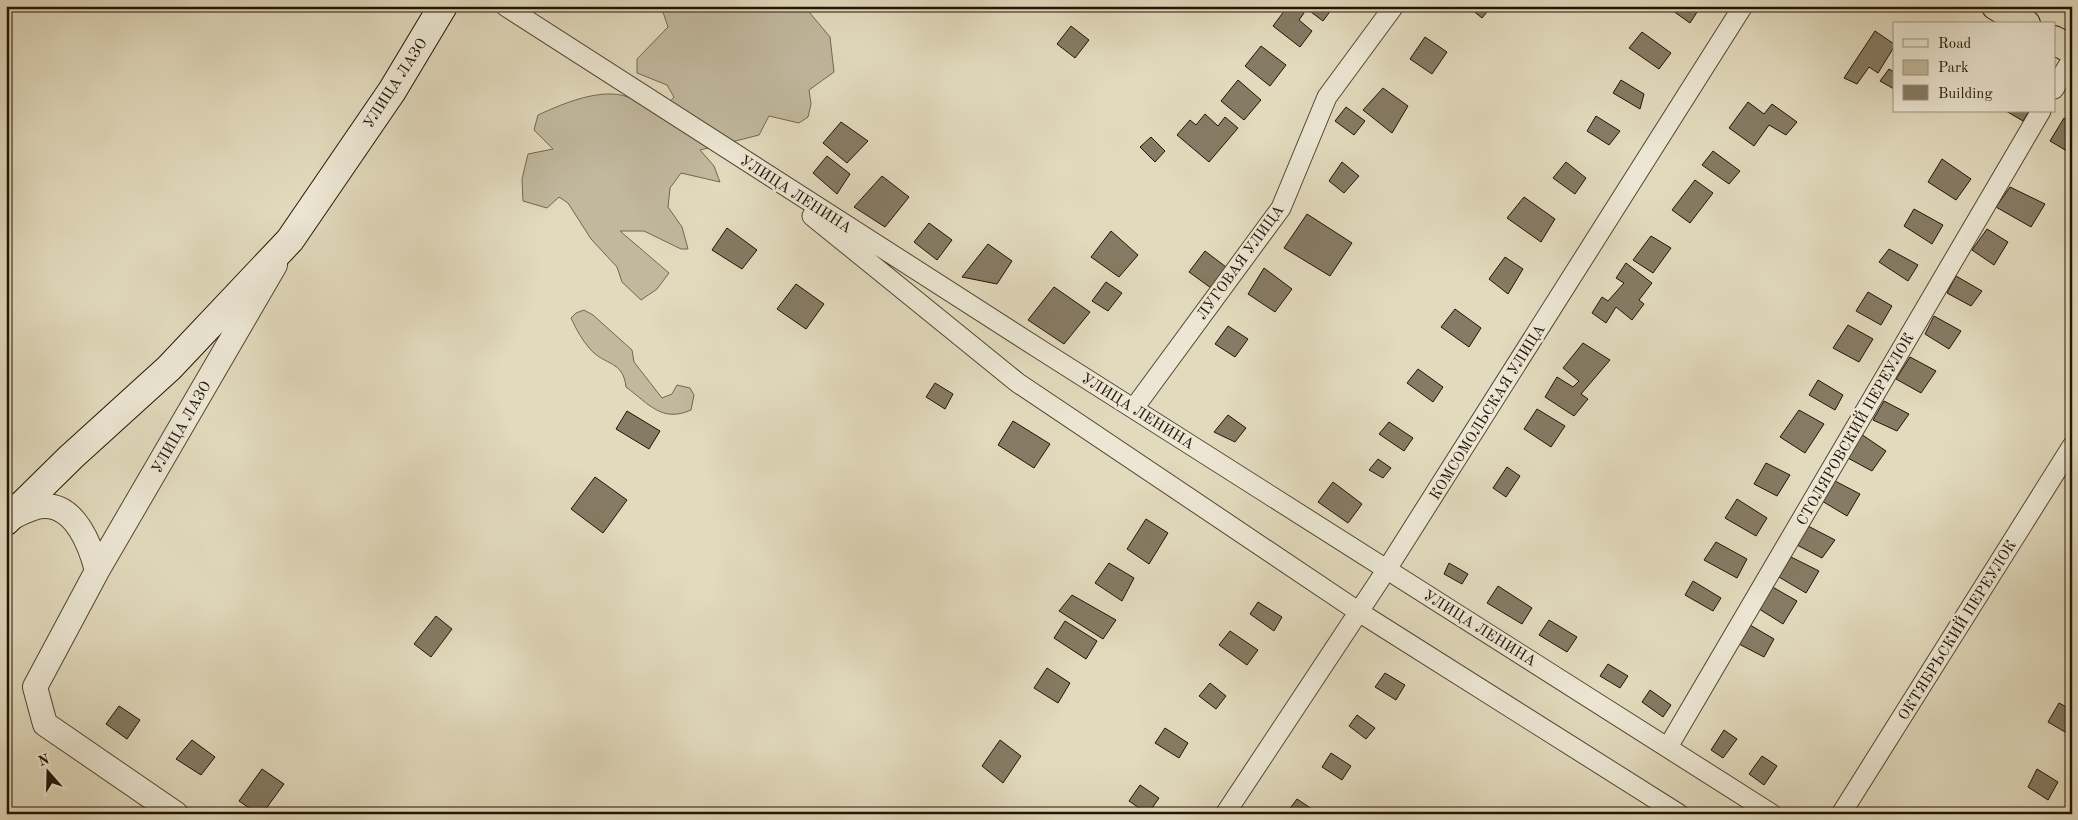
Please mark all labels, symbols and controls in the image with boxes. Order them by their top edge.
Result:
legend [1893,22,2056,112]
street label: УЛИЦА ЛАЗО [362,36,431,131]
text: Road [1938,37,1972,52]
text: Park [1938,61,1969,76]
text: Building [1938,87,1993,102]
street label: УЛИЦА ЛЕНИНА [737,154,854,237]
street label: ЛУГОВАЯ УЛИЦА [1195,203,1288,323]
street label: КОМСОМОЛЬСКАЯ УЛИЦА [1428,322,1549,503]
street label: СТОЛЯРОВСКИЙ ПЕРЕУЛОК [1792,329,1918,528]
street label: УЛИЦА ЛЕНИНА [1078,372,1197,453]
street label: УЛИЦА ЛАЗО [150,379,215,476]
street label: ОКТЯБРЬСКИЙ ПЕРЕУЛОК [1893,536,2020,723]
street label: УЛИЦА ЛЕНИНА [1420,589,1539,670]
north arrow [22,748,72,798]
text: N [36,752,52,769]

